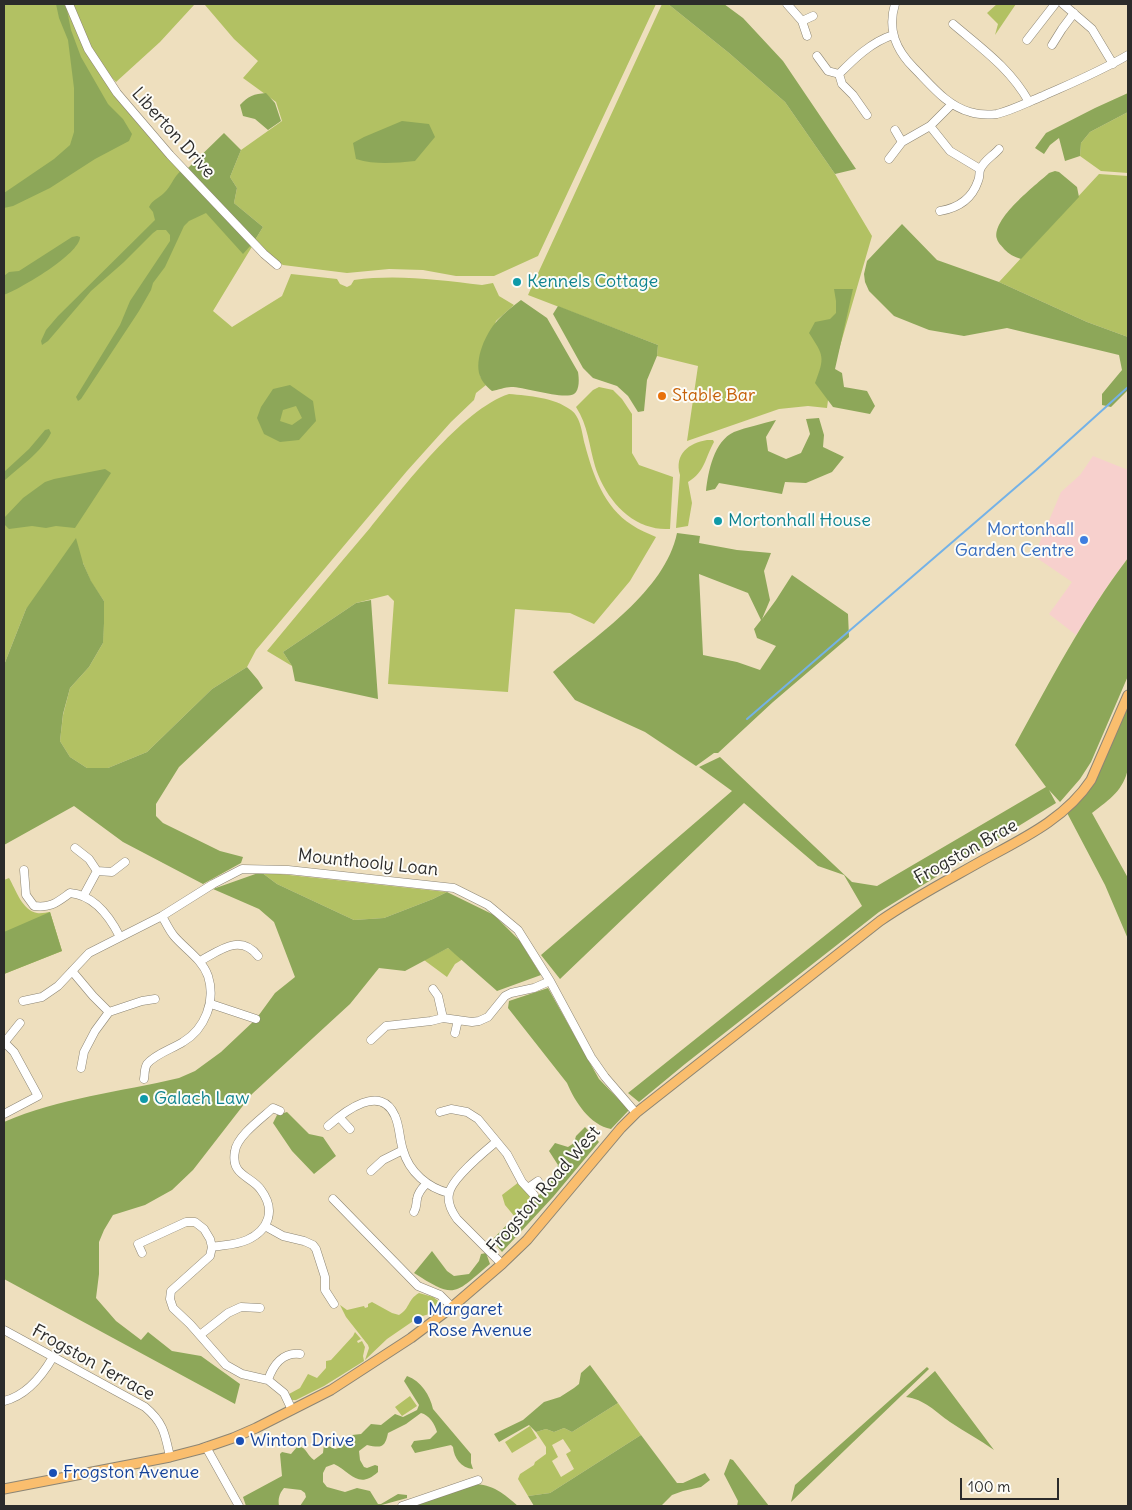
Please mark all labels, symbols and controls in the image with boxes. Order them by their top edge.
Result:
street label: Liberton Drive [127,83,219,183]
place label: Kennels Cottage [527,271,658,293]
marker: Kennels Cottage [511,276,523,288]
place label: Stable Bar [672,385,755,407]
marker: Stable Bar [656,390,668,402]
place label: Mortonhall House [728,510,871,532]
marker: Mortonhall House [712,515,724,527]
place label: Mortonhall Garden Centre [955,519,1074,562]
marker: Mortonhall Garden Centre [1078,534,1090,546]
street label: Frogston Brae [911,815,1021,889]
street label: Mounthooly Loan [297,845,439,881]
place label: Galach Law [154,1088,249,1110]
marker: Galach Law [138,1093,150,1105]
street label: Frogston Road West [483,1122,605,1258]
place label: Margaret Rose Avenue [428,1299,532,1342]
marker: Margaret Rose Avenue [412,1314,424,1326]
street label: Frogston Terrace [28,1320,158,1406]
place label: Winton Drive [250,1430,354,1452]
marker: Winton Drive [234,1435,246,1447]
place label: Frogston Avenue [63,1462,199,1484]
marker: Frogston Avenue [47,1467,59,1479]
scale bar [962,1468,1061,1500]
text: 100 m [968,1477,1010,1496]

